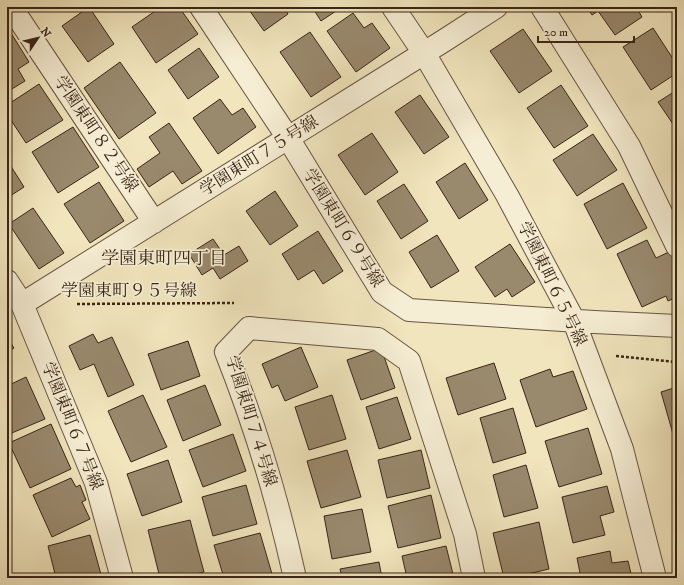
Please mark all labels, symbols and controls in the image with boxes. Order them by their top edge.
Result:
north arrow [18,18,58,58]
scale bar [538,18,634,44]
text: N [37,25,54,41]
text: 20 m [544,25,568,40]
street label: 学園東町８２号線 [49,71,143,197]
street label: 学園東町７５号線 [196,111,322,201]
street label: 学園東町６９号線 [298,165,388,291]
street label: 学園東町６５号線 [512,218,592,350]
district label: 学園東町四丁目 [101,248,227,270]
street label: 学園東町９５号線 [61,280,197,302]
street label: 学園東町７４号線 [221,353,281,489]
street label: 学園東町６７号線 [36,359,108,493]

